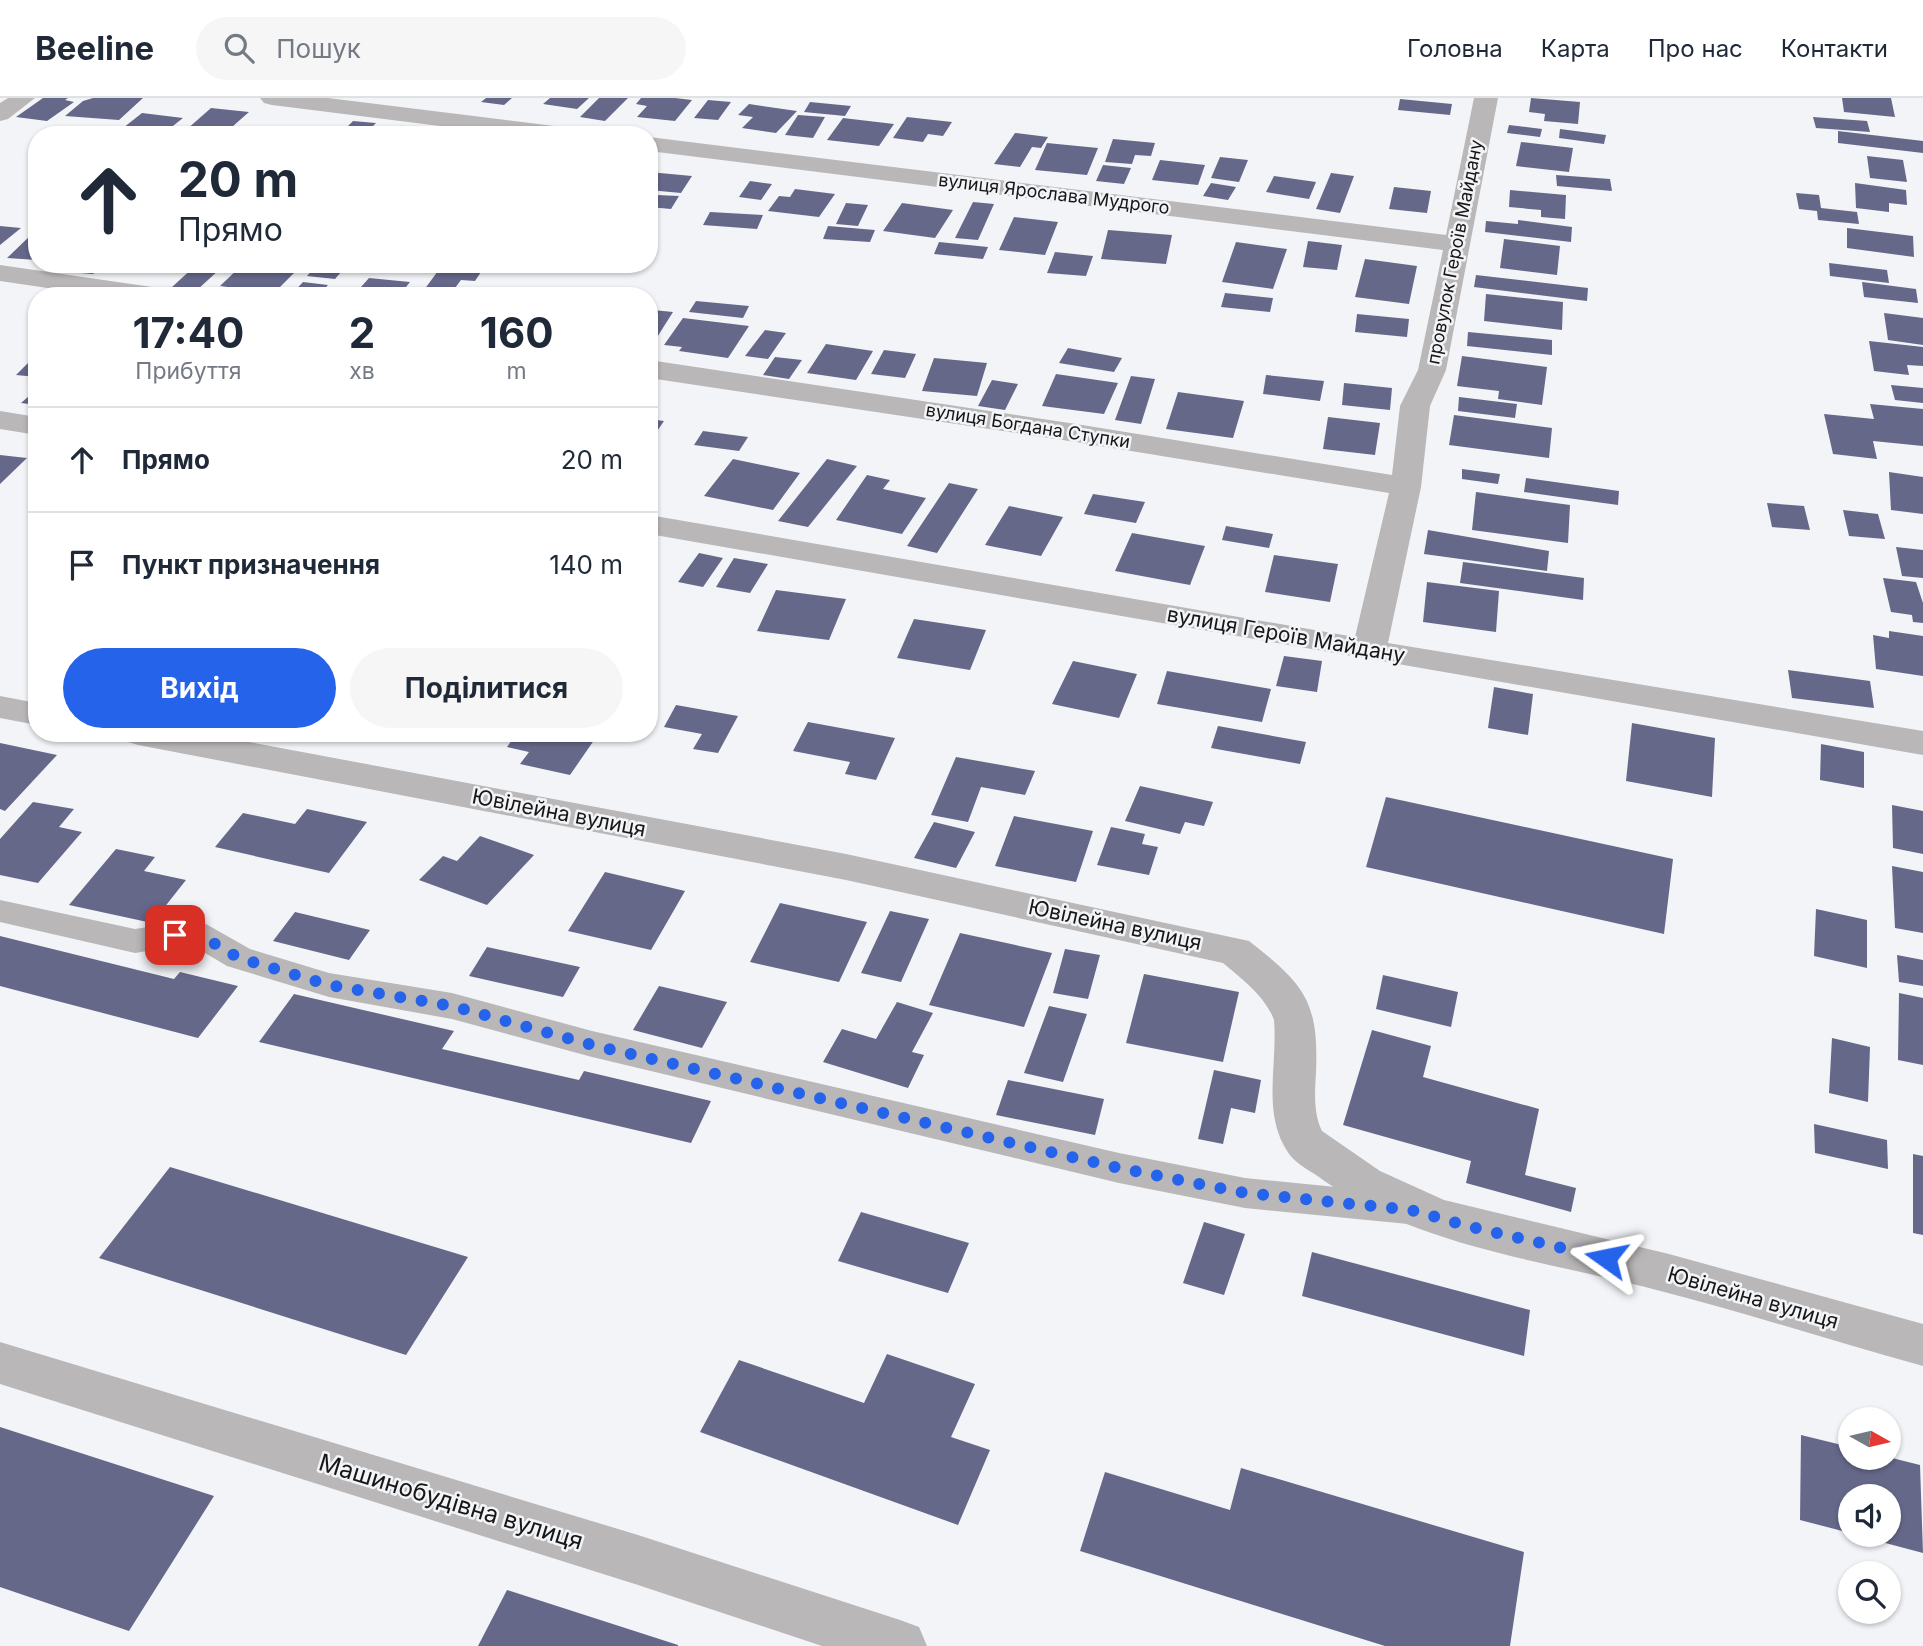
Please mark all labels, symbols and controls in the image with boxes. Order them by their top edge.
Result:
search box [196,17,686,80]
text: Beeline [35,28,154,68]
icon: search [220,29,258,67]
text: Пошук [276,33,361,64]
text: Головна [1407,34,1503,63]
text: Карта [1541,34,1610,63]
text: Про нас [1648,34,1743,63]
text: Контакти [1781,34,1888,63]
street label: провулок Героїв Майдану [1422,138,1487,366]
text: 20 m [178,150,298,209]
icon: ahead [63,154,154,245]
street label: вулиця Ярослава Мудрого [937,169,1171,218]
text: Прямо [178,210,283,249]
text: 17:40 [132,307,244,358]
text: 2 [349,307,375,358]
text: 160 [480,307,554,358]
text: Прибуття [135,357,242,385]
text: хв [349,357,375,385]
text: m [507,357,527,385]
street label: вулиця Богдана Ступки [924,399,1132,452]
icon: ahead [63,441,101,479]
text: Прямо [122,444,210,475]
text: 20 m [561,444,623,475]
icon: arrive [63,546,101,584]
text: Пункт призначення [122,549,380,580]
text: 140 m [549,549,623,580]
street label: вулиця Героїв Майдану [1165,601,1407,668]
button: Вихід [63,648,336,728]
button: Поділитися [350,648,623,728]
street label: Ювілейна вулиця [470,783,648,842]
street label: Ювілейна вулиця [1026,894,1204,955]
pin [145,905,205,965]
icon: arrive [156,916,194,954]
position arrow [1569,1221,1643,1295]
street label: Ювілейна вулиця [1665,1261,1841,1334]
north arrow [1838,1407,1900,1470]
map controls [1838,1407,1901,1624]
street label: Машинобудівна вулиця [316,1447,587,1556]
button: sound [1838,1484,1901,1547]
button: search [1838,1561,1901,1624]

